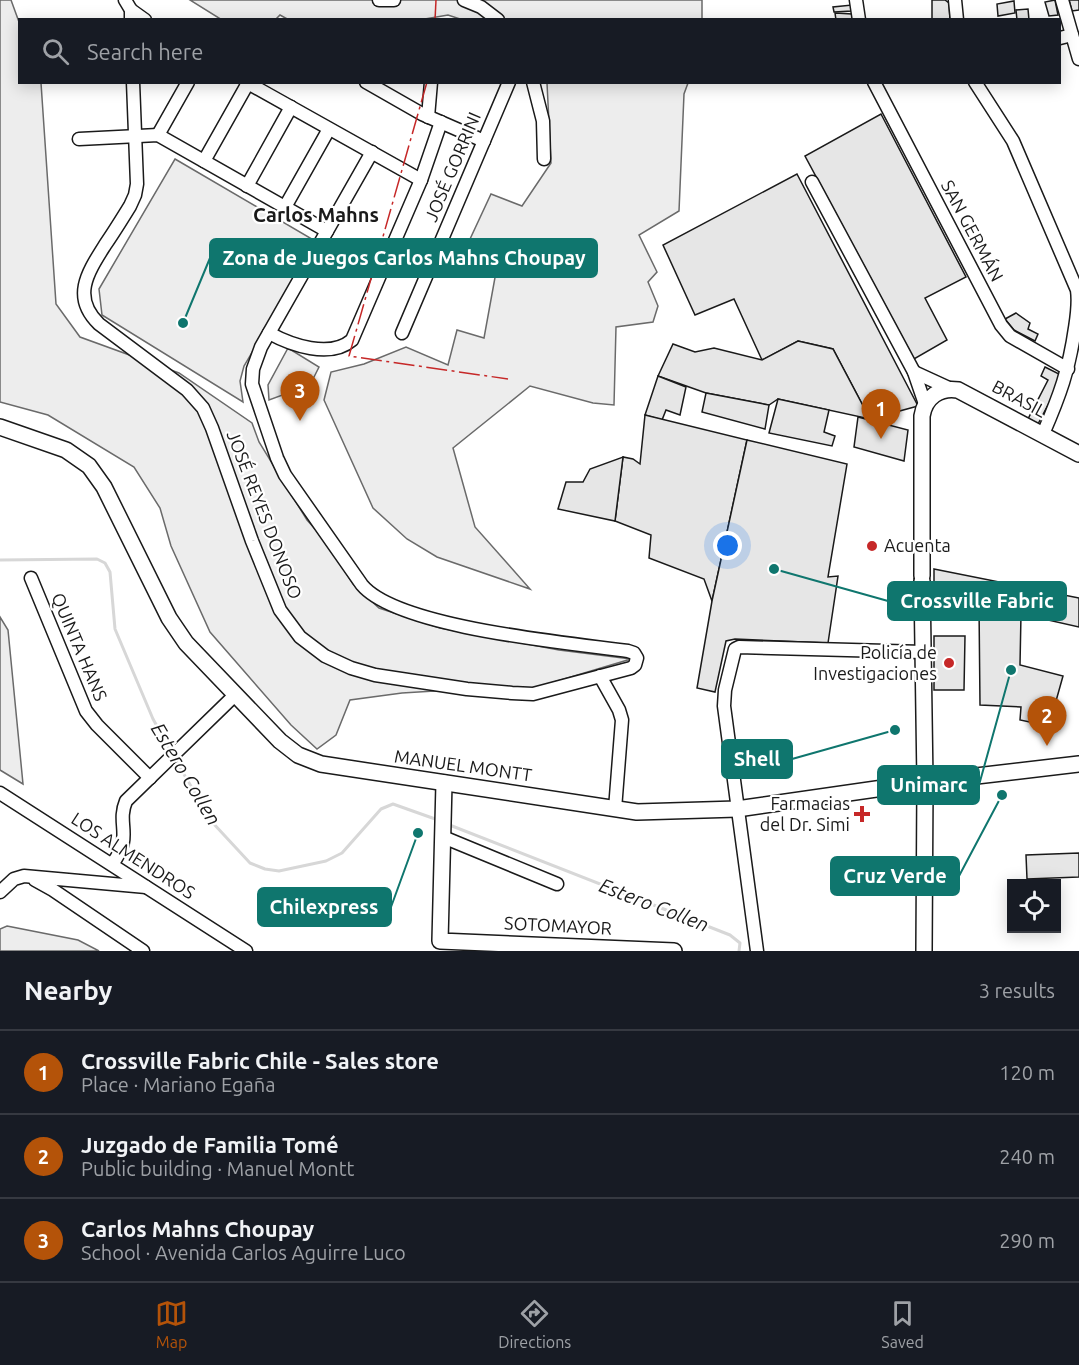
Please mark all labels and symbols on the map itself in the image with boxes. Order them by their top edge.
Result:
street label: JOSÉ GORRINI [419,108,484,224]
street label: SAN GERMÁN [938,176,1009,284]
district label: Carlos Mahns [253,203,379,226]
callout: Zona de Juegos Carlos Mahns Choupay [210,239,597,277]
text: Zona de Juegos Carlos Mahns Choupay [223,246,586,269]
pin: 3 [280,372,320,421]
street label: BRASIL [989,376,1050,421]
pin: 1 [862,390,900,439]
street label: JOSÉ REYES DONOSO [224,427,307,602]
your location [713,531,742,560]
place label: Acuenta [884,535,951,555]
marker: Acuenta [865,539,879,553]
callout: Crossville Fabric [888,582,1066,620]
text: Crossville Fabric [900,589,1054,612]
street label: QUINTA HANS [47,590,112,704]
place label: Policía de Investigaciones [813,642,937,683]
marker: Policía de Investigaciones [942,656,956,670]
pin: 2 [1028,696,1066,746]
water label: Estero Collen [147,718,226,829]
callout: Shell [722,740,792,778]
street label: MANUEL MONTT [393,745,533,785]
text: Shell [734,747,780,770]
callout: Unimarc [878,766,979,804]
text: Unimarc [890,773,968,796]
place label: Farmacias del Dr. Simi [760,793,850,834]
marker: Farmacias del Dr. Simi [855,807,869,821]
street label: LOS ALMENDROS [68,808,199,902]
callout: Cruz Verde [831,857,959,895]
text: Cruz Verde [843,864,947,887]
water label: Estero Collen [596,873,712,936]
callout: Chilexpress [258,888,391,926]
text: Chilexpress [270,895,378,918]
street label: SOTOMAYOR [504,912,612,938]

